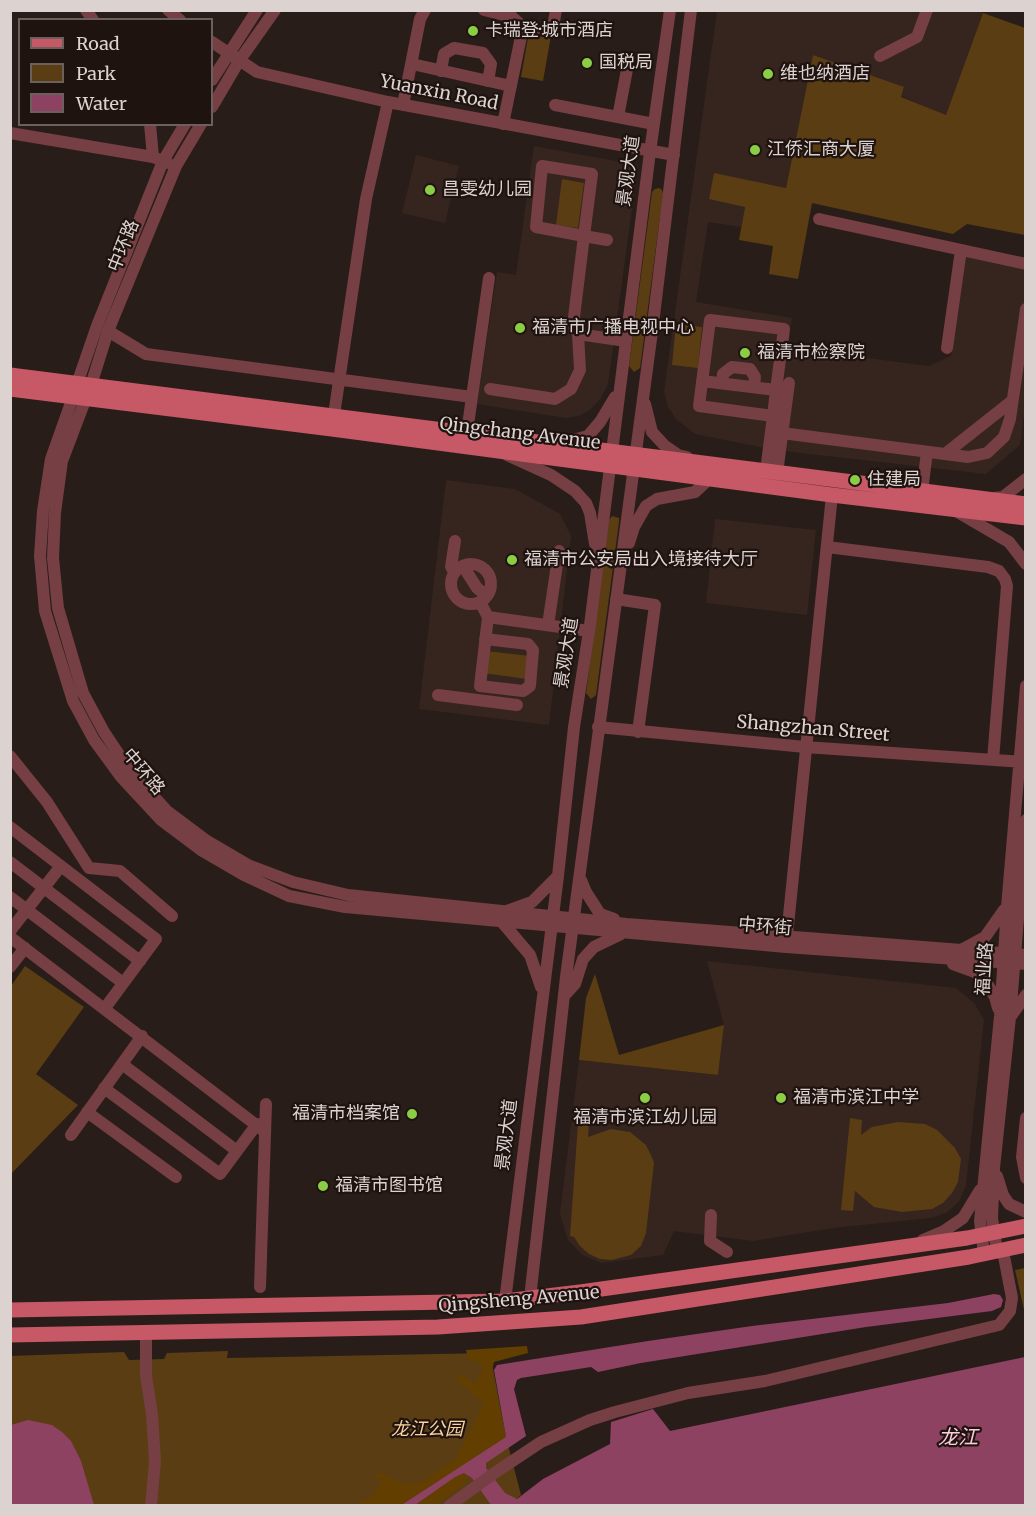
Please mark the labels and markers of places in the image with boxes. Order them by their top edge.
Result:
place label: 卡瑞登·城市酒店 [485,20,613,42]
marker: 卡瑞登·城市酒店 [466,24,480,38]
place label: 国税局 [599,52,653,74]
marker: 国税局 [580,56,594,70]
place label: 维也纳酒店 [780,63,870,85]
marker: 维也纳酒店 [761,67,775,81]
place label: 江侨汇商大厦 [767,139,875,161]
marker: 江侨汇商大厦 [748,143,762,157]
place label: 昌雯幼儿园 [442,179,532,201]
marker: 昌雯幼儿园 [423,183,437,197]
place label: 福清市广播电视中心 [532,317,694,339]
marker: 福清市广播电视中心 [513,321,527,335]
place label: 福清市检察院 [757,342,865,364]
marker: 福清市检察院 [738,346,752,360]
place label: 住建局 [867,469,921,491]
marker: 住建局 [848,473,862,487]
place label: 福清市公安局出入境接待大厅 [524,549,758,571]
marker: 福清市公安局出入境接待大厅 [505,553,519,567]
place label: 福清市滨江中学 [793,1087,919,1109]
marker: 福清市滨江幼儿园 [638,1091,652,1105]
marker: 福清市滨江中学 [774,1091,788,1105]
place label: 福清市档案馆 [292,1103,400,1125]
marker: 福清市档案馆 [405,1107,419,1121]
place label: 福清市滨江幼儿园 [573,1107,717,1129]
place label: 福清市图书馆 [335,1175,443,1197]
marker: 福清市图书馆 [316,1179,330,1193]

